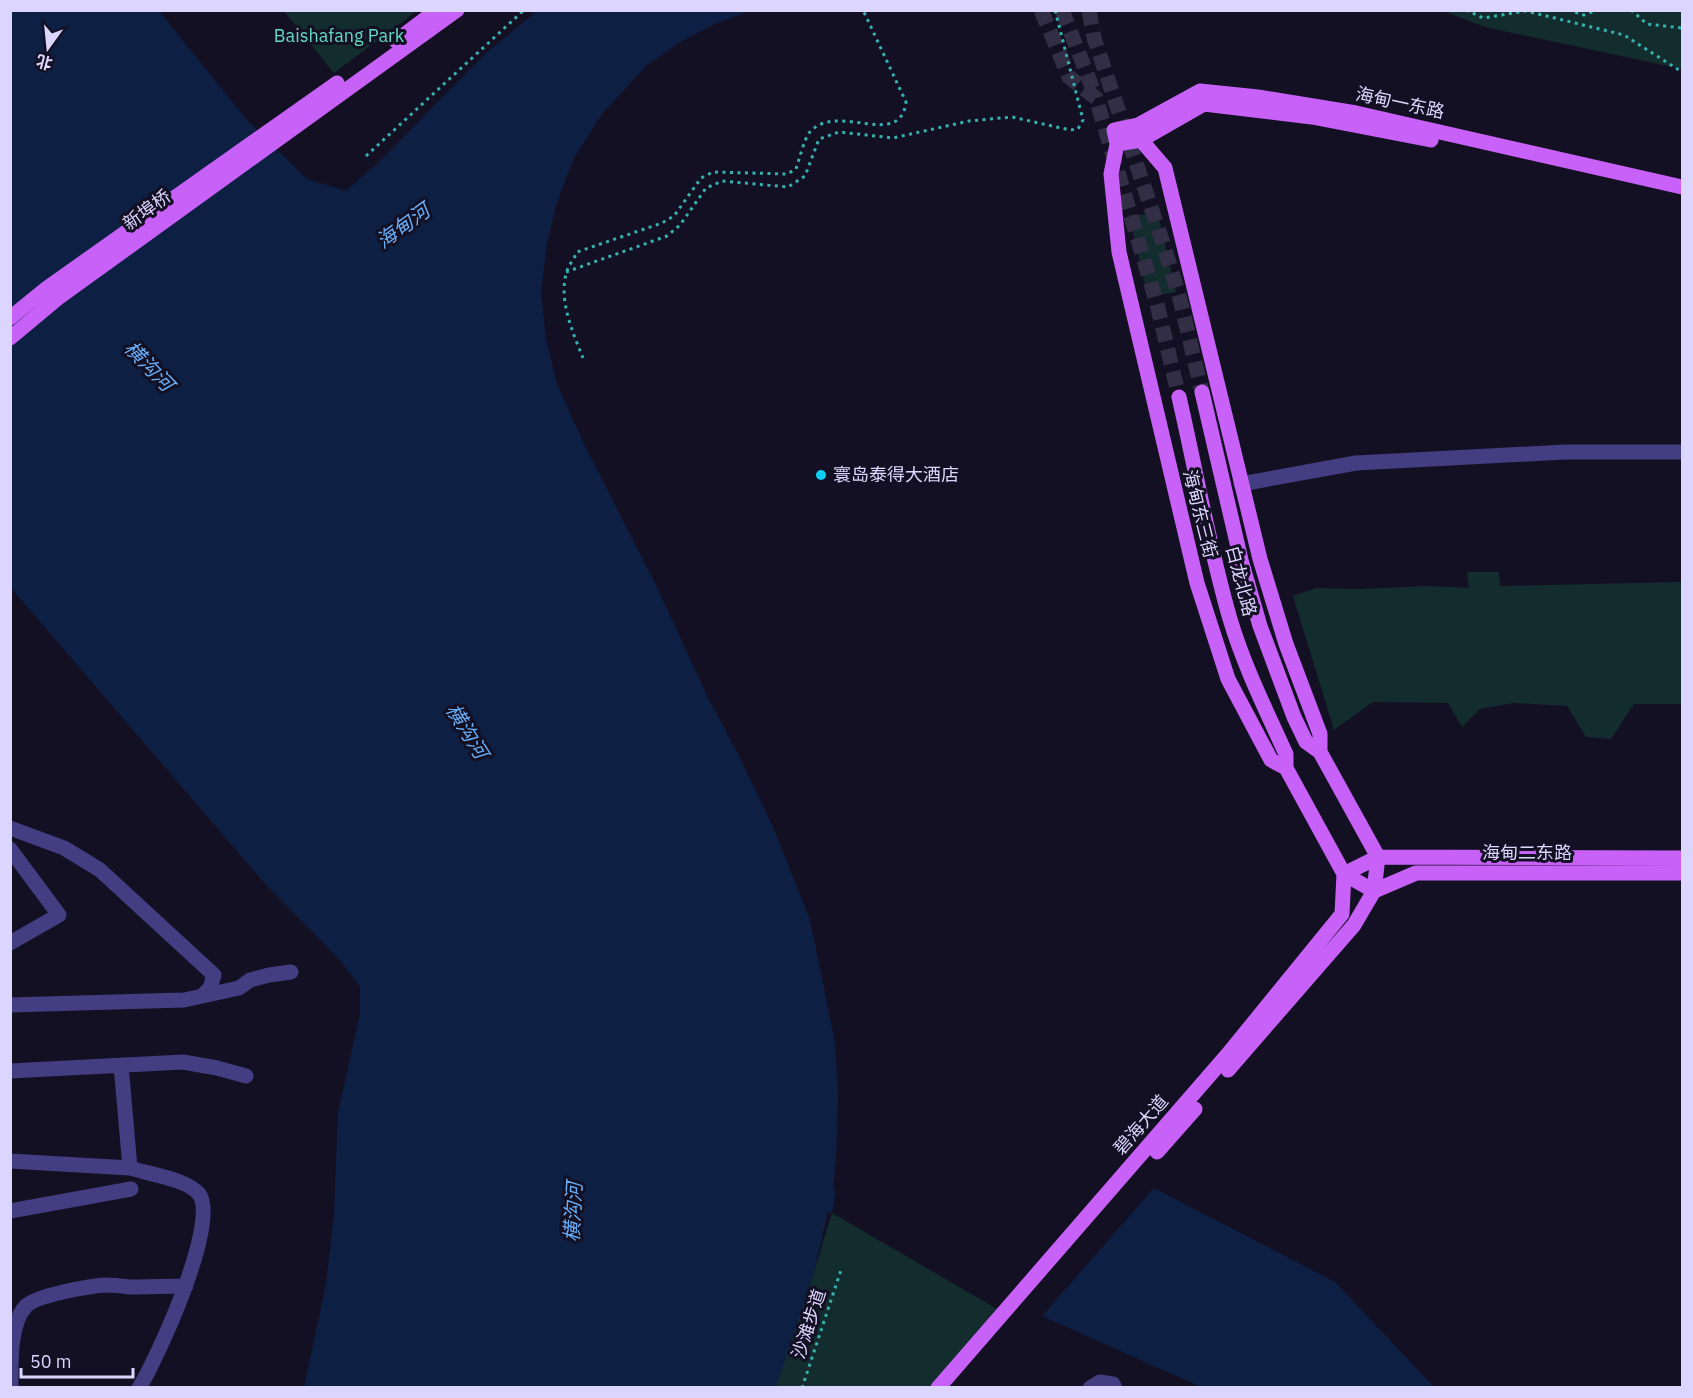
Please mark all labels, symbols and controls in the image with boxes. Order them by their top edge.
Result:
north arrow [18,18,78,78]
park label: Baishafang Park [274,24,405,47]
text: 北 [34,51,54,74]
street label: 海甸一东路 [1354,82,1447,123]
street label: 新埠桥 [118,184,175,235]
water label: 海甸河 [371,195,438,254]
water label: 横沟河 [119,335,183,399]
place label: 寰岛泰得大酒店 [833,463,959,486]
street label: 海甸东三街 [1178,467,1223,560]
marker: 寰岛泰得大酒店 [814,468,828,482]
street label: 白龙北路 [1221,543,1262,619]
water label: 横沟河 [440,698,497,767]
street label: 海甸二东路 [1482,841,1572,864]
street label: 碧海大道 [1108,1090,1173,1159]
water label: 横沟河 [557,1177,588,1243]
street label: 沙滩步道 [786,1286,831,1362]
scale bar [21,1341,134,1379]
text: 50 m [30,1350,72,1373]

